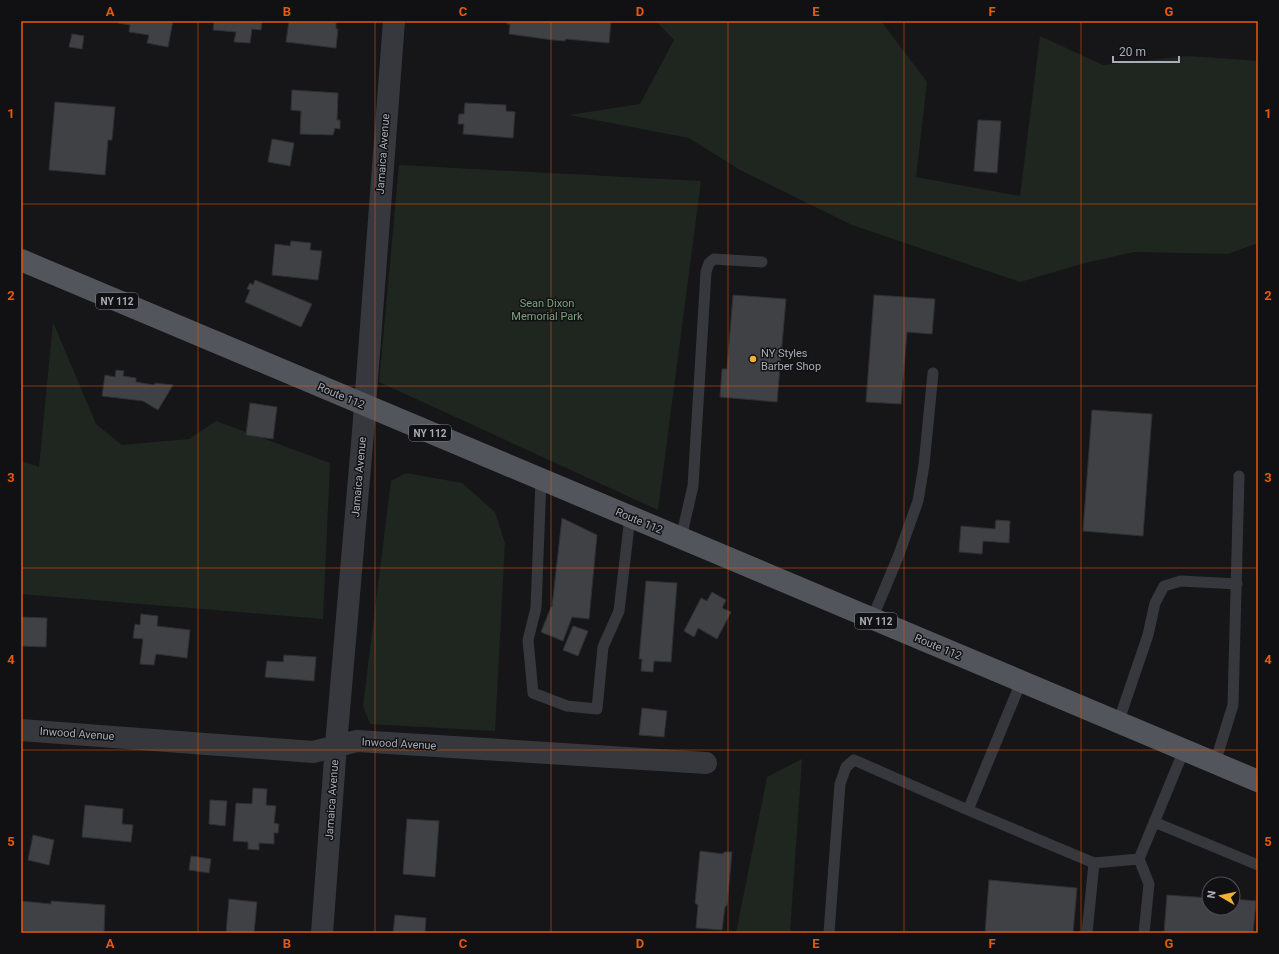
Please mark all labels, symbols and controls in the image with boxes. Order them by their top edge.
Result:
text: A [106,4,115,19]
text: B [283,4,291,19]
text: C [459,4,468,19]
text: D [636,4,644,19]
text: E [812,4,820,19]
text: F [988,4,996,19]
text: G [1165,4,1174,19]
scale bar [1113,38,1179,64]
text: 20 m [1119,45,1146,59]
text: 1 [7,106,15,121]
text: 1 [1264,106,1272,121]
street label: Jamaica Avenue [374,113,392,195]
text: 2 [7,288,15,303]
text: 2 [1264,288,1272,303]
road number: NY 112 [96,293,138,309]
park label: Sean Dixon Memorial Park [511,297,583,323]
place label: NY Styles Barber Shop [761,347,821,373]
marker: NY Styles Barber Shop [748,354,758,364]
street label: Route 112 [316,380,366,412]
road number: NY 112 [409,425,451,441]
street label: Jamaica Avenue [349,436,369,518]
text: 3 [7,470,15,485]
text: 3 [1264,470,1272,485]
street label: Route 112 [614,505,664,537]
road number: NY 112 [855,613,897,629]
street label: Route 112 [913,631,963,663]
text: 4 [7,652,15,667]
text: 4 [1264,652,1272,667]
street label: Inwood Avenue [39,725,115,743]
street label: Inwood Avenue [361,736,437,752]
street label: Jamaica Avenue [323,759,341,841]
text: 5 [7,834,15,849]
text: 5 [1264,834,1272,849]
north arrow [1201,876,1241,916]
text: N [1205,889,1219,899]
text: A [106,936,115,951]
text: B [283,936,291,951]
text: C [459,936,468,951]
text: D [636,936,644,951]
text: E [812,936,820,951]
text: F [988,936,996,951]
text: G [1165,936,1174,951]

